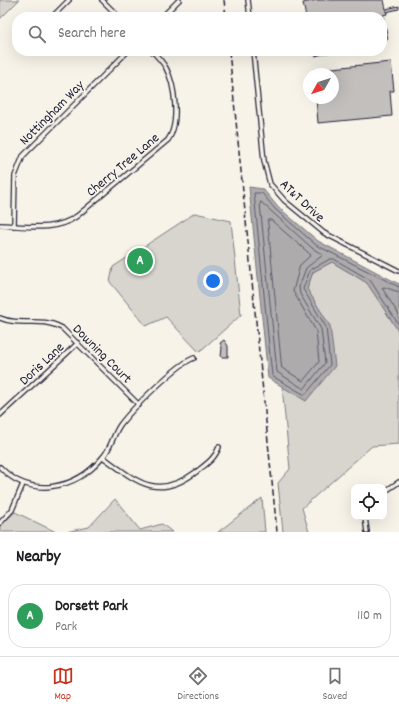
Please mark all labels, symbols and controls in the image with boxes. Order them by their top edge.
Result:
search box [12,12,387,56]
icon: search [26,23,48,45]
text: Search here [58,23,126,45]
north arrow [303,68,339,104]
street label: Nottingham Way [15,76,90,150]
street label: Cherry Tree Lane [82,129,164,202]
street label: AT&T Drive [275,175,329,228]
pin: A [127,246,153,276]
your location [203,271,223,291]
street label: Downing Court [67,320,136,389]
street label: Doris Lane [15,338,69,391]
map controls [351,484,387,520]
button: locate [351,484,387,520]
text: Nearby [16,546,60,570]
text: Dorsett Park [55,596,128,618]
text: A [26,607,34,626]
text: 110 m [357,607,382,626]
text: Park [55,618,77,637]
tab: Map [52,665,74,705]
tab: Directions [177,665,219,705]
tab: Saved [323,665,347,705]

